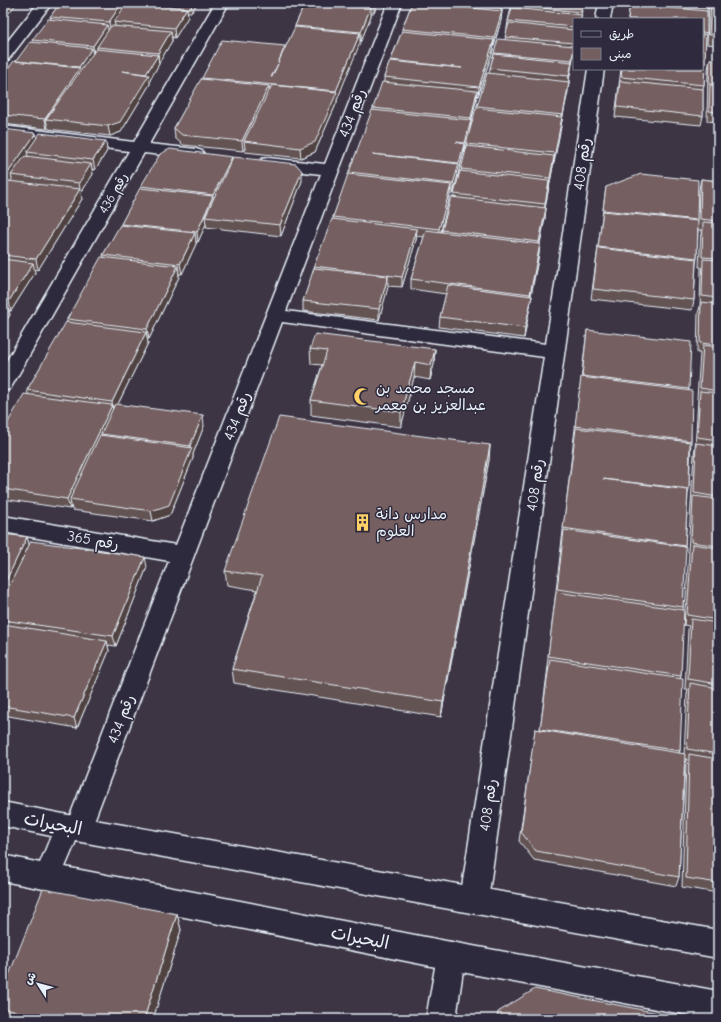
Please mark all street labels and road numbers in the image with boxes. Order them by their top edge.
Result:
street label: رقم 434 [335,86,372,141]
street label: رقم 408 [569,137,598,192]
street label: رقم 436 [95,170,133,218]
street label: رقم 434 [220,389,257,444]
street label: رقم 408 [522,458,551,513]
street label: رقم 365 [65,527,120,556]
street label: رقم 434 [104,692,141,747]
street label: رقم 408 [475,778,504,833]
street label: البحيرات [22,808,84,840]
street label: البحيرات [329,922,391,954]

